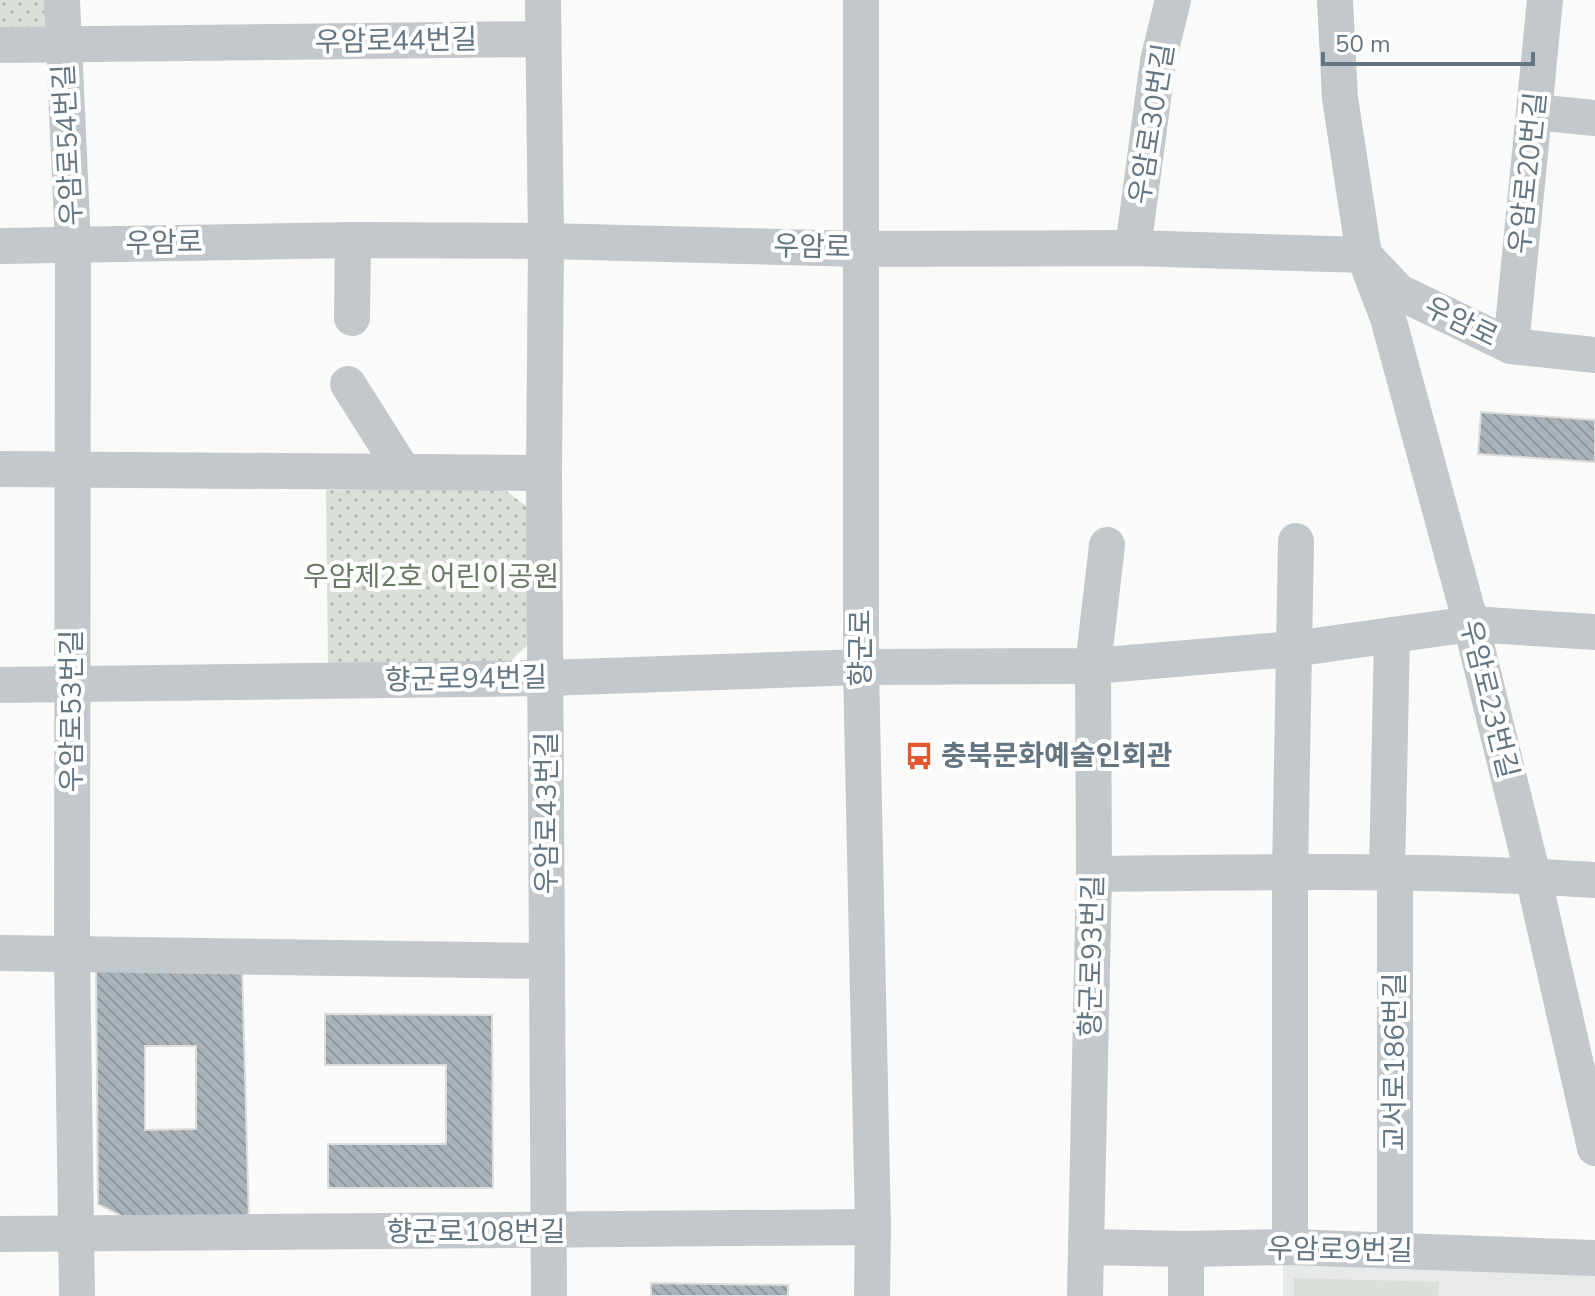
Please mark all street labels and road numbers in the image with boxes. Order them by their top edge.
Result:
street label: 우암로44번길 [314,21,478,61]
street label: 우암로30번길 [1121,41,1183,207]
street label: 우암로54번길 [45,63,91,227]
street label: 우암로20번길 [1501,90,1555,256]
street label: 우암로 [125,223,203,263]
street label: 우암로 [773,227,851,267]
street label: 우암로 [1418,288,1504,356]
street label: 향군로 [842,609,880,687]
street label: 우암로23번길 [1451,616,1527,782]
street label: 우암로53번길 [53,630,91,792]
street label: 향군로94번길 [384,659,548,699]
street label: 우암로43번길 [528,732,566,894]
street label: 향군로93번길 [1072,874,1112,1038]
street label: 교서로186번길 [1376,972,1414,1152]
street label: 향군로108번길 [386,1213,566,1251]
street label: 우암로9번길 [1267,1230,1413,1270]

